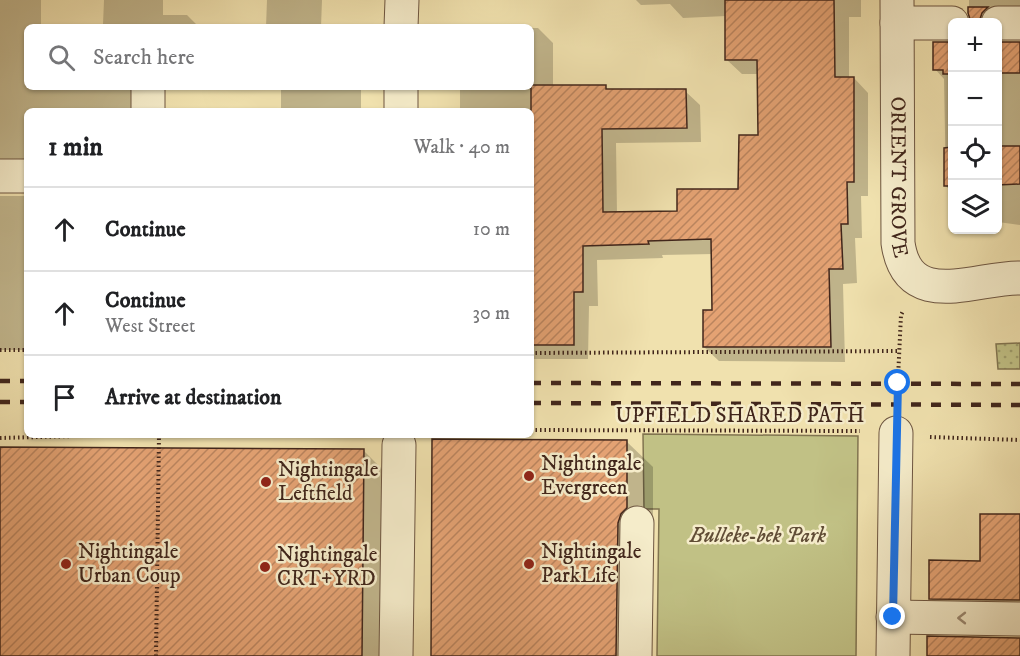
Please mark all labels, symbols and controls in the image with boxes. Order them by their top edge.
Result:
map controls [948,18,1002,234]
button: + [948,18,1002,72]
search box [24,24,534,90]
icon: search [45,41,78,74]
text: Search here [93,44,195,71]
button: − [948,72,1002,126]
street label: ORIENT GROVE [884,96,914,261]
button: locate [948,126,1002,180]
text: 1 min [48,131,103,164]
text: Walk · 40 m [413,135,510,160]
button: layers [948,180,1002,234]
icon: ahead [48,213,81,246]
text: Continue [105,216,186,243]
text: 10 m [473,217,510,242]
text: Continue [105,287,186,314]
icon: ahead [48,297,81,330]
text: 30 m [472,301,510,326]
text: West Street [105,314,195,339]
route start [884,369,910,395]
icon: arrive [48,381,81,414]
text: Arrive at destination [105,384,282,411]
street label: UPFIELD SHARED PATH [615,403,865,429]
place label: Nightingale Evergreen [541,451,642,501]
place label: Nightingale Leftfield [278,457,379,507]
marker: Nightingale Evergreen [522,469,536,483]
marker: Nightingale Leftfield [259,475,273,489]
park label: Bulleke-bek Park [689,523,826,549]
place label: Nightingale Urban Coup [78,539,181,589]
place label: Nightingale ParkLife [541,539,642,589]
place label: Nightingale CRT+YRD [277,542,378,592]
marker: Nightingale Urban Coup [59,557,73,571]
marker: Nightingale ParkLife [522,557,536,571]
marker: Nightingale CRT+YRD [258,560,272,574]
route end [879,603,905,629]
one-way arrow [957,612,966,624]

